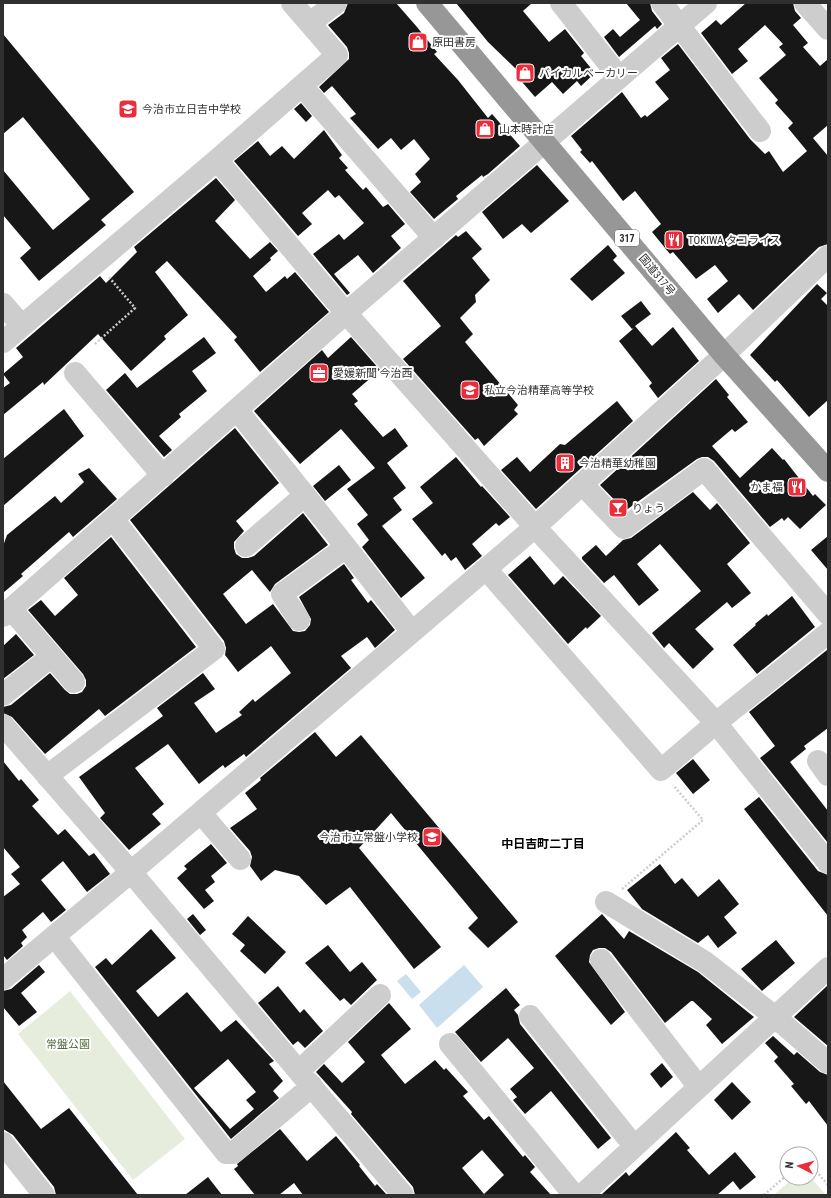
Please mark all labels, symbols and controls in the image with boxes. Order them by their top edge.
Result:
shop icon: 原田書房 [407,31,429,53]
place label: 原田書房 [432,36,476,49]
shop icon: バイカルベーカリー [514,62,536,84]
place label: バイカルベーカリー [539,67,638,80]
school or university icon: 今治市立日吉中学校 [117,98,139,120]
place label: 今治市立日吉中学校 [142,103,241,116]
shop icon: 山本時計店 [474,118,496,140]
place label: 山本時計店 [499,123,554,136]
restaurant icon: TOKIWA タコライス [663,229,685,251]
road number: 317 [615,230,639,246]
place label: TOKIWA タコライス [688,234,781,247]
street label: 国道317号 [636,252,678,298]
office icon: 愛媛新聞 今治西 [308,362,330,384]
place label: 愛媛新聞 今治西 [333,367,413,380]
school or university icon: 私立今治精華高等学校 [459,379,481,401]
place label: 私立今治精華高等学校 [484,384,594,397]
building icon: 今治精華幼稚園 [554,452,576,474]
place label: 今治精華幼稚園 [579,457,656,470]
restaurant icon: かま福 [786,476,808,498]
place label: かま福 [750,481,783,494]
bar icon: りょう [607,497,629,519]
place label: りょう [632,502,665,515]
school or university icon: 今治市立常盤小学校 [421,826,443,848]
place label: 今治市立常盤小学校 [319,831,418,844]
district label: 中日吉町二丁目 [501,837,585,851]
park label: 常盤公園 [46,1038,90,1051]
north arrow [779,1146,819,1186]
text: N [783,1161,796,1169]

